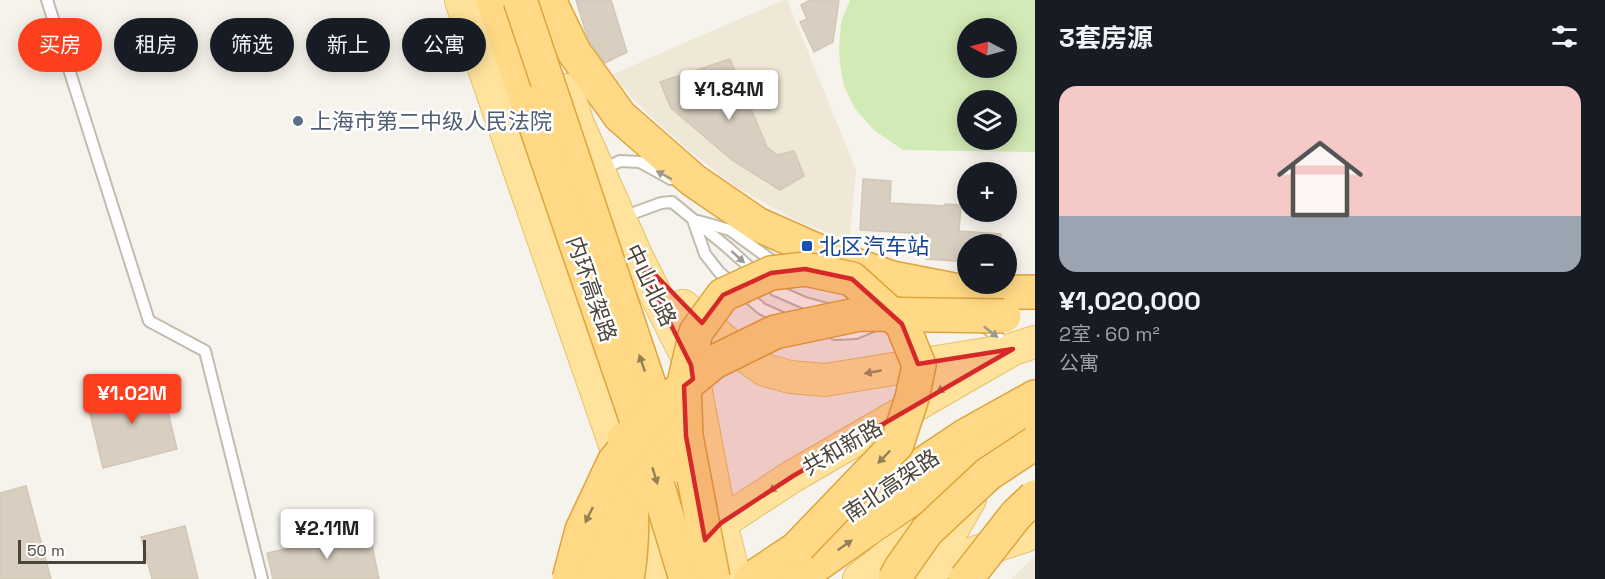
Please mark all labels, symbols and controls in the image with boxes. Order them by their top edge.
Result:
chip: 买房 [18,18,102,72]
chip: 租房 [114,18,198,72]
chip: 筛选 [210,18,294,72]
chip: 新上 [306,18,390,72]
chip: 公寓 [402,18,486,72]
north arrow [957,18,1017,78]
map controls [957,18,1017,294]
icon: filters [1548,20,1581,53]
text: 3套房源 [1059,21,1153,55]
pin: ¥1.84M [680,70,778,121]
text: ¥1.84M [694,76,764,102]
button: layers [957,90,1017,150]
place label: 上海市第二中级人民法院 [310,107,552,135]
marker: 上海市第二中级人民法院 [291,114,305,128]
icon: home [1266,125,1374,233]
button: + [957,162,1017,222]
one-way arrow [655,170,672,180]
street label: 内环高架路 [561,232,623,346]
place label: 北区汽车站 [819,232,929,260]
button: − [957,234,1017,294]
street label: 中山北路 [619,239,683,331]
marker: 北区汽车站 [800,239,814,253]
one-way arrow [730,250,745,263]
text: ¥1,020,000 [1059,284,1201,318]
text: 2室 · 60 m² [1059,321,1160,347]
one-way arrow [983,325,999,338]
text: 公寓 [1059,350,1099,376]
one-way arrow [636,354,646,372]
one-way arrow [863,368,882,377]
pin: ¥1.02M [83,374,181,425]
text: ¥1.02M [97,380,167,406]
one-way arrow [936,383,952,394]
street label: 共和新路 [797,413,887,481]
street label: 南北高架路 [838,443,944,527]
one-way arrow [878,450,892,464]
one-way arrow [650,467,660,485]
one-way arrow [768,481,784,492]
one-way arrow [584,507,593,524]
pin: ¥2.11M [278,509,376,560]
text: ¥2.11M [295,515,359,541]
scale bar [18,537,146,564]
text: 50 m [27,540,65,561]
one-way arrow [837,540,853,551]

